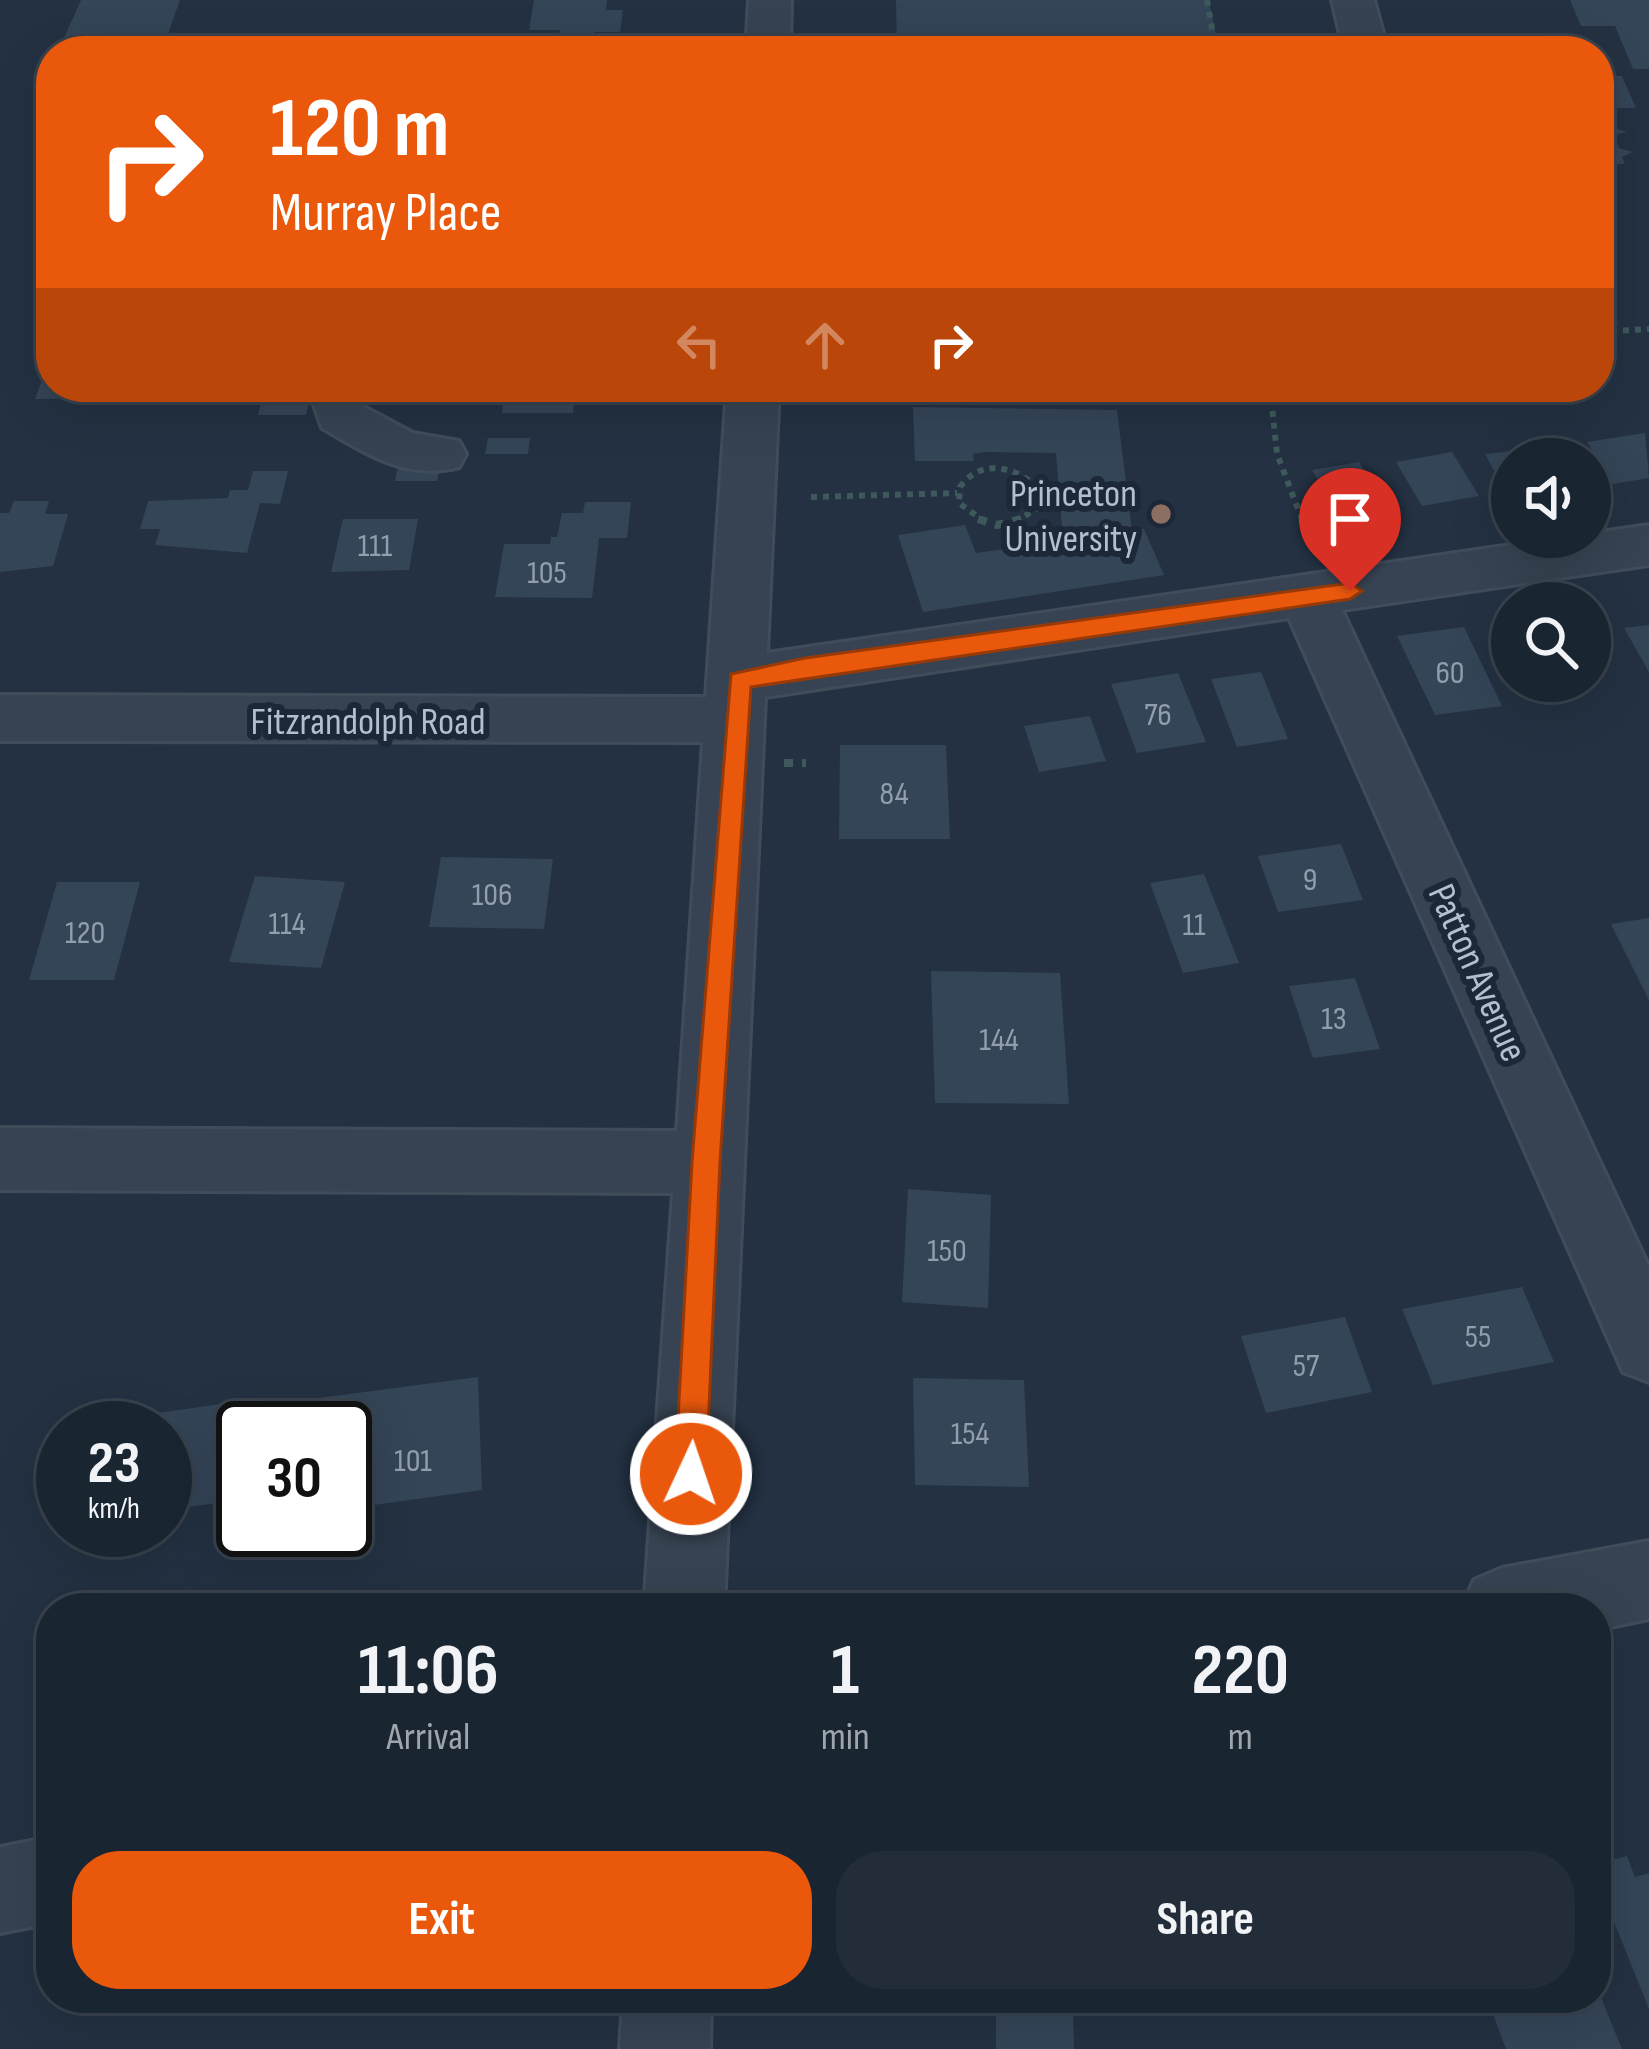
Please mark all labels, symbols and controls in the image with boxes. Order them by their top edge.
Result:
text: 120 m [270,79,449,180]
icon: right [72,84,228,240]
text: Murray Place [270,181,501,246]
icon: left [666,312,732,378]
icon: ahead [792,312,858,378]
icon: right [918,312,984,378]
map controls [1491,438,1611,702]
button: sound [1491,438,1611,558]
pin [1299,468,1401,591]
place label: Princeton University [1004,471,1137,563]
icon: arrive [1317,486,1383,552]
marker: Princeton University [1148,501,1174,527]
house number: 111 [358,526,393,566]
house number: 105 [527,553,567,593]
button: search [1491,582,1611,702]
house number: 60 [1435,653,1465,693]
house number: 76 [1144,695,1172,735]
street label: Fitzrandolph Road [251,699,485,746]
house number: 84 [880,774,909,814]
house number: 9 [1303,860,1317,900]
house number: 106 [472,875,512,915]
street label: Patton Avenue [1417,877,1537,1069]
house number: 114 [269,904,306,944]
house number: 11 [1182,905,1206,945]
house number: 120 [65,913,105,953]
house number: 13 [1321,999,1347,1039]
house number: 144 [979,1020,1019,1060]
house number: 150 [927,1231,967,1271]
house number: 55 [1465,1317,1491,1357]
house number: 57 [1293,1346,1319,1386]
speed limit sign: 30 [216,1401,372,1557]
position arrow [628,1411,754,1537]
house number: 154 [951,1414,990,1454]
text: 23 [87,1428,141,1500]
house number: 101 [394,1441,432,1481]
text: km/h [88,1491,140,1527]
text: 11:06 [358,1628,499,1715]
text: 1 [831,1628,859,1715]
text: 220 [1192,1628,1289,1715]
text: Arrival [386,1714,470,1761]
text: min [821,1714,870,1761]
text: m [1228,1714,1253,1761]
button: Exit [72,1851,812,1989]
button: Share [836,1851,1575,1989]

